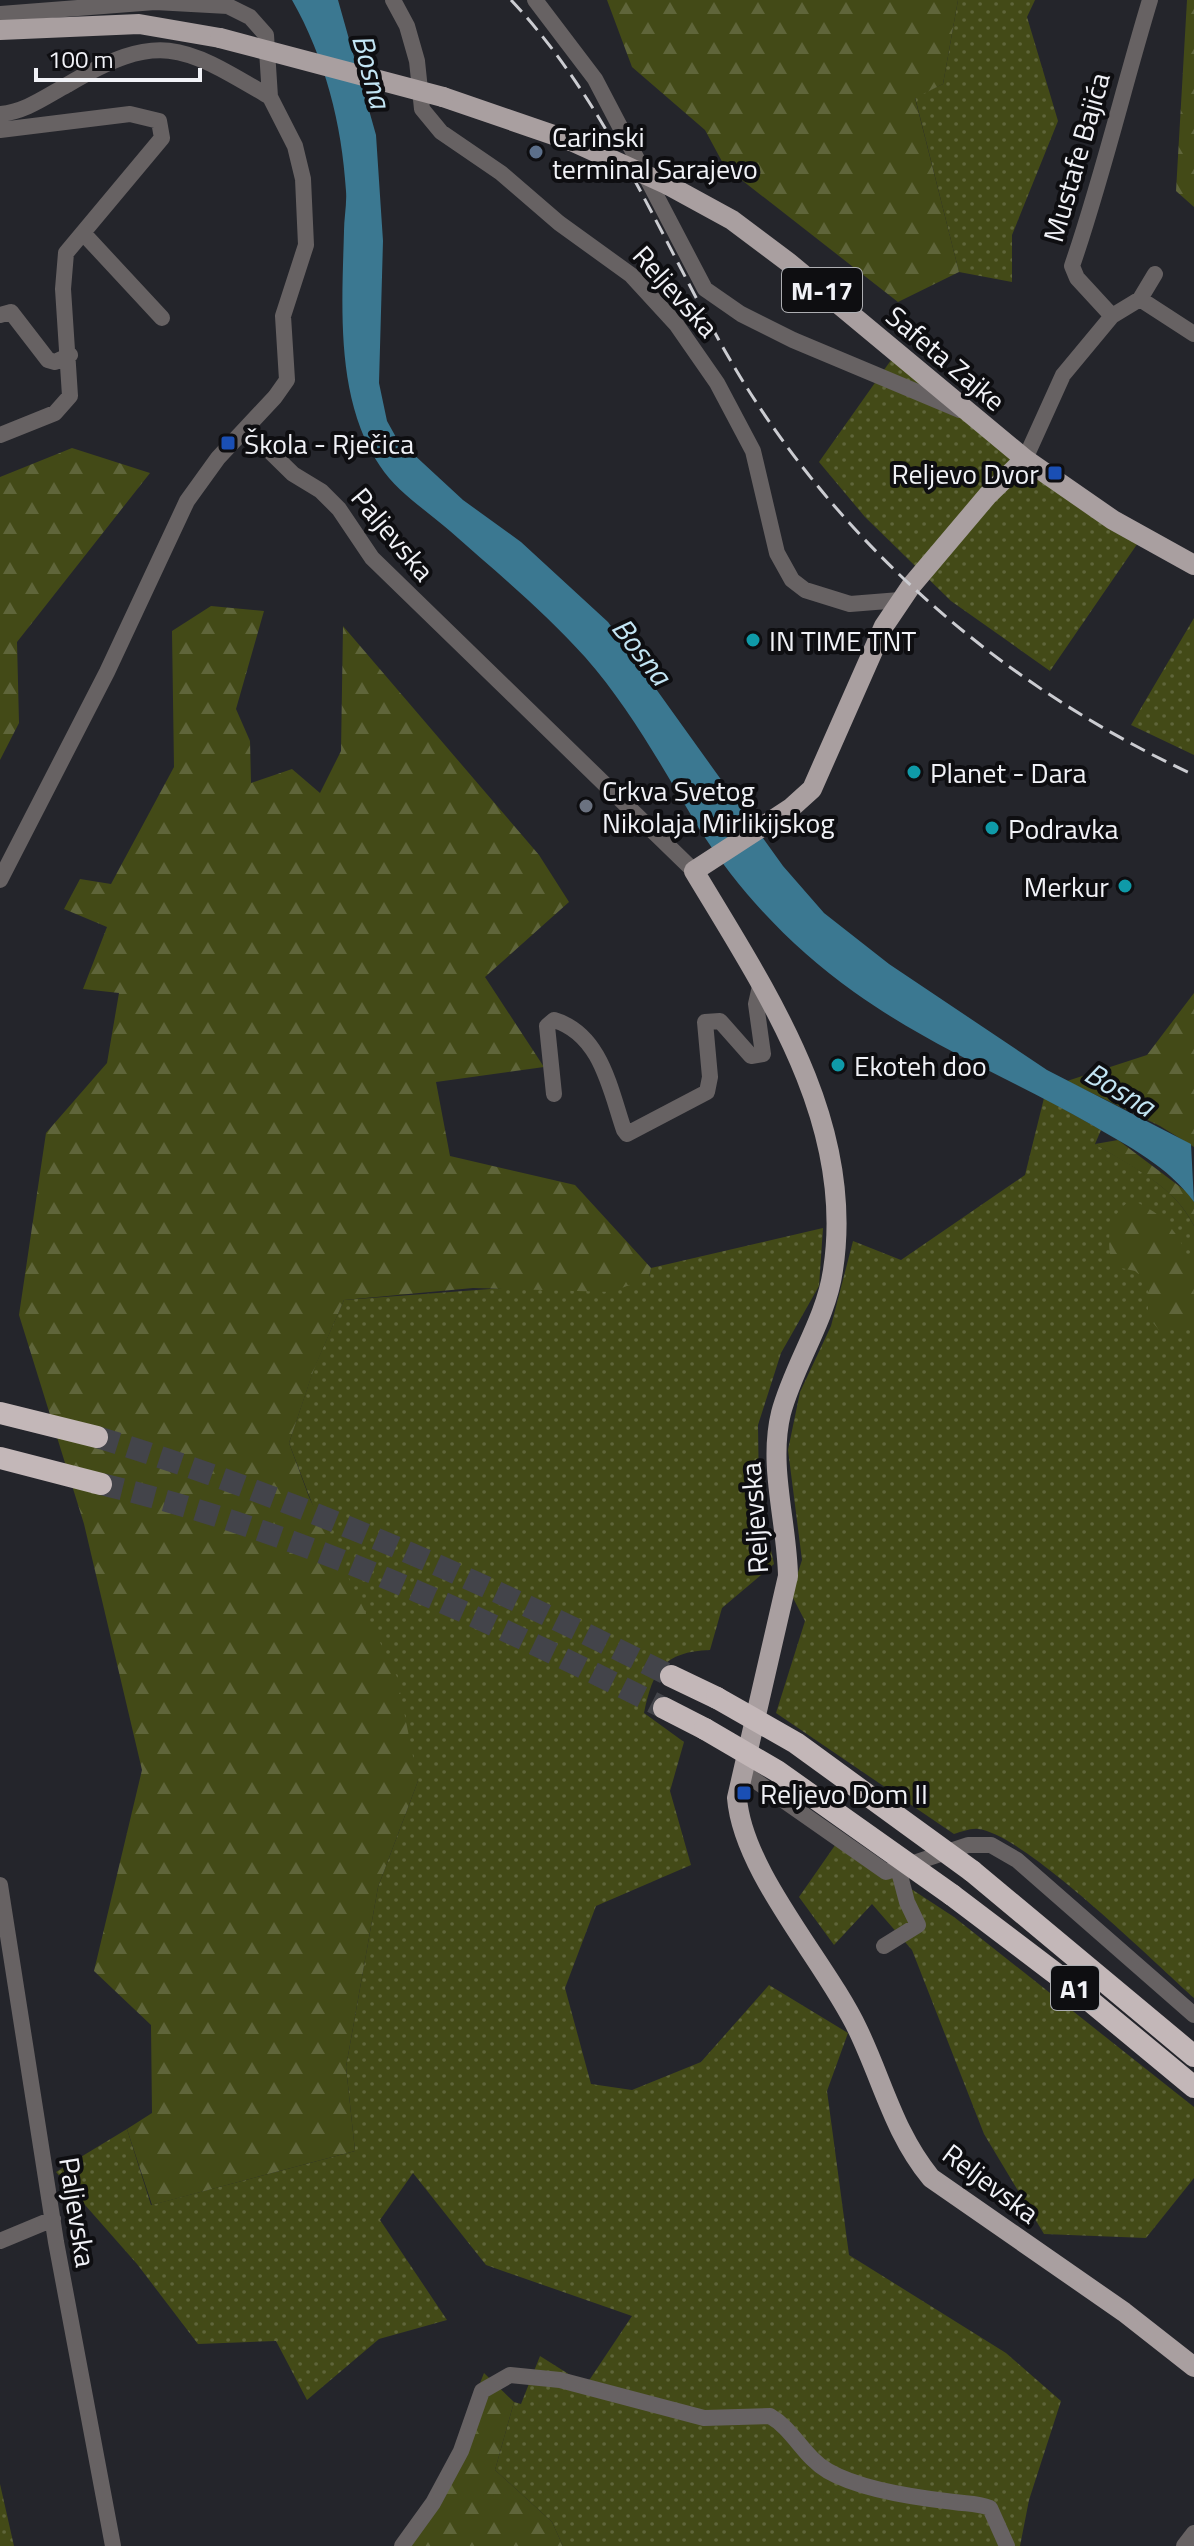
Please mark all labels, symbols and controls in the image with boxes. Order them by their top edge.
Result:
water label: Bosna [340,29,404,115]
scale bar [36,32,200,82]
text: 100 m [48,41,114,77]
street label: Mustafe Bajića [1031,67,1121,247]
place label: Carinski terminal Sarajevo [552,115,758,190]
marker: Carinski terminal Sarajevo [527,143,545,161]
street label: Reljevska [623,235,729,347]
road number: M-17 [782,268,862,312]
street label: Safeta Zajke [877,295,1015,421]
place label: Škola - Rječica [244,422,414,465]
marker: Škola - Rječica [219,434,237,452]
place label: Reljevo Dvor [891,452,1039,495]
marker: Reljevo Dvor [1046,464,1064,482]
street label: Paljevska [341,478,445,590]
water label: Bosna [601,607,684,696]
place label: IN TIME TNT [769,619,916,662]
marker: IN TIME TNT [744,631,762,649]
place label: Planet - Dara [930,751,1086,794]
marker: Planet - Dara [905,763,923,781]
place label: Crkva Svetog Nikolaja Mirlikijskog [602,769,835,844]
marker: Crkva Svetog Nikolaja Mirlikijskog [577,797,595,815]
place label: Podravka [1008,807,1119,850]
marker: Podravka [983,819,1001,837]
place label: Merkur [1024,865,1109,908]
marker: Merkur [1116,877,1134,895]
place label: Ekoteh doo [854,1044,987,1087]
water label: Bosna [1076,1050,1166,1129]
marker: Ekoteh doo [829,1056,847,1074]
street label: Reljevska [729,1461,779,1575]
place label: Reljevo Dom II [760,1772,928,1815]
marker: Reljevo Dom II [735,1784,753,1802]
road number: A1 [1051,1966,1099,2010]
street label: Reljevska [934,2132,1048,2234]
street label: Paljevska [48,2154,108,2270]

